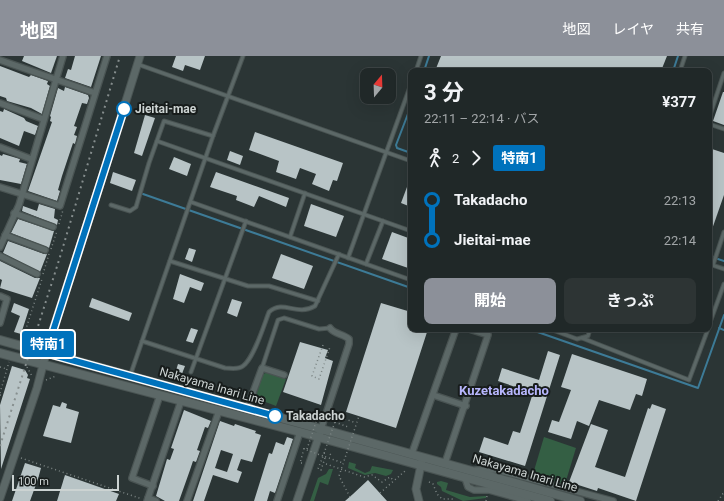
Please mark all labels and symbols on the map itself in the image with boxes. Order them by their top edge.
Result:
north arrow [360,68,396,104]
marker: Jieitai-mae [116,101,132,117]
place label: Jieitai-mae [135,102,197,116]
line badge: 特南1 [25,331,71,357]
street label: Nakayama Inari Line [158,364,266,408]
district label: Kuzetakadacho [459,383,549,398]
marker: Takadacho [267,408,283,424]
place label: Takadacho [286,409,345,423]
street label: Nakayama Inari Line [471,451,579,495]
scale bar [12,473,119,492]

